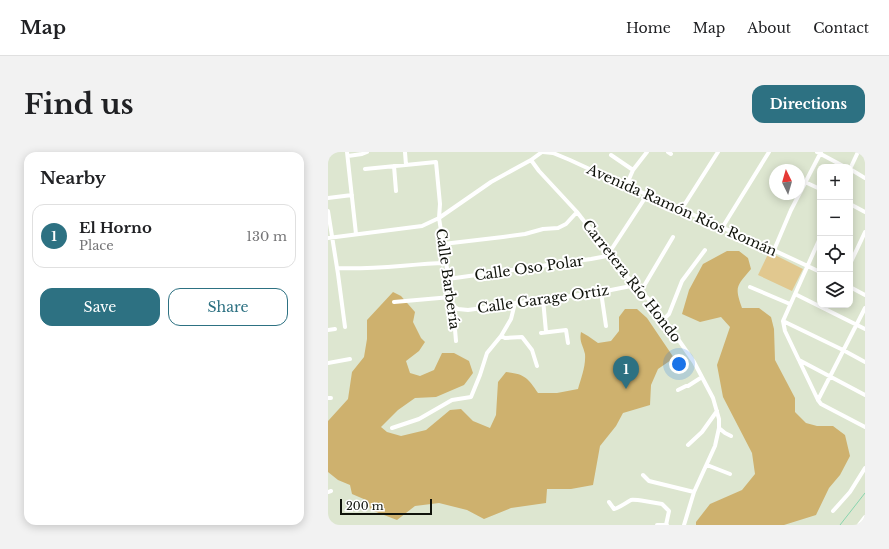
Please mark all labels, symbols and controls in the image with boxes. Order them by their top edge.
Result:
text: Map [20,16,66,39]
text: Home [626,19,671,37]
text: Map [693,19,725,37]
text: About [747,19,791,37]
text: Contact [813,19,869,37]
button: Directions [752,85,865,123]
text: Find us [24,87,134,122]
street label: Avenida Ramón Ríos Román [583,159,780,260]
north arrow [769,164,805,200]
map controls [817,164,853,308]
button: + [817,164,853,200]
text: Nearby [40,168,106,189]
button: − [817,200,853,236]
street label: Carretera Río Hondo [578,216,686,346]
text: El Horno [79,218,152,237]
street label: Calle Barbería [432,227,464,331]
text: 1 [51,228,57,245]
text: 130 m [246,228,287,245]
button: locate [817,236,853,272]
text: Place [79,237,114,254]
street label: Calle Oso Polar [473,251,585,285]
button: layers [817,272,853,308]
street label: Calle Garage Ortiz [476,281,610,317]
button: Save [40,288,160,326]
button: Share [168,288,288,326]
your location [669,354,689,374]
pin: 1 [613,356,639,389]
scale bar [340,497,432,516]
text: 200 m [346,499,383,513]

